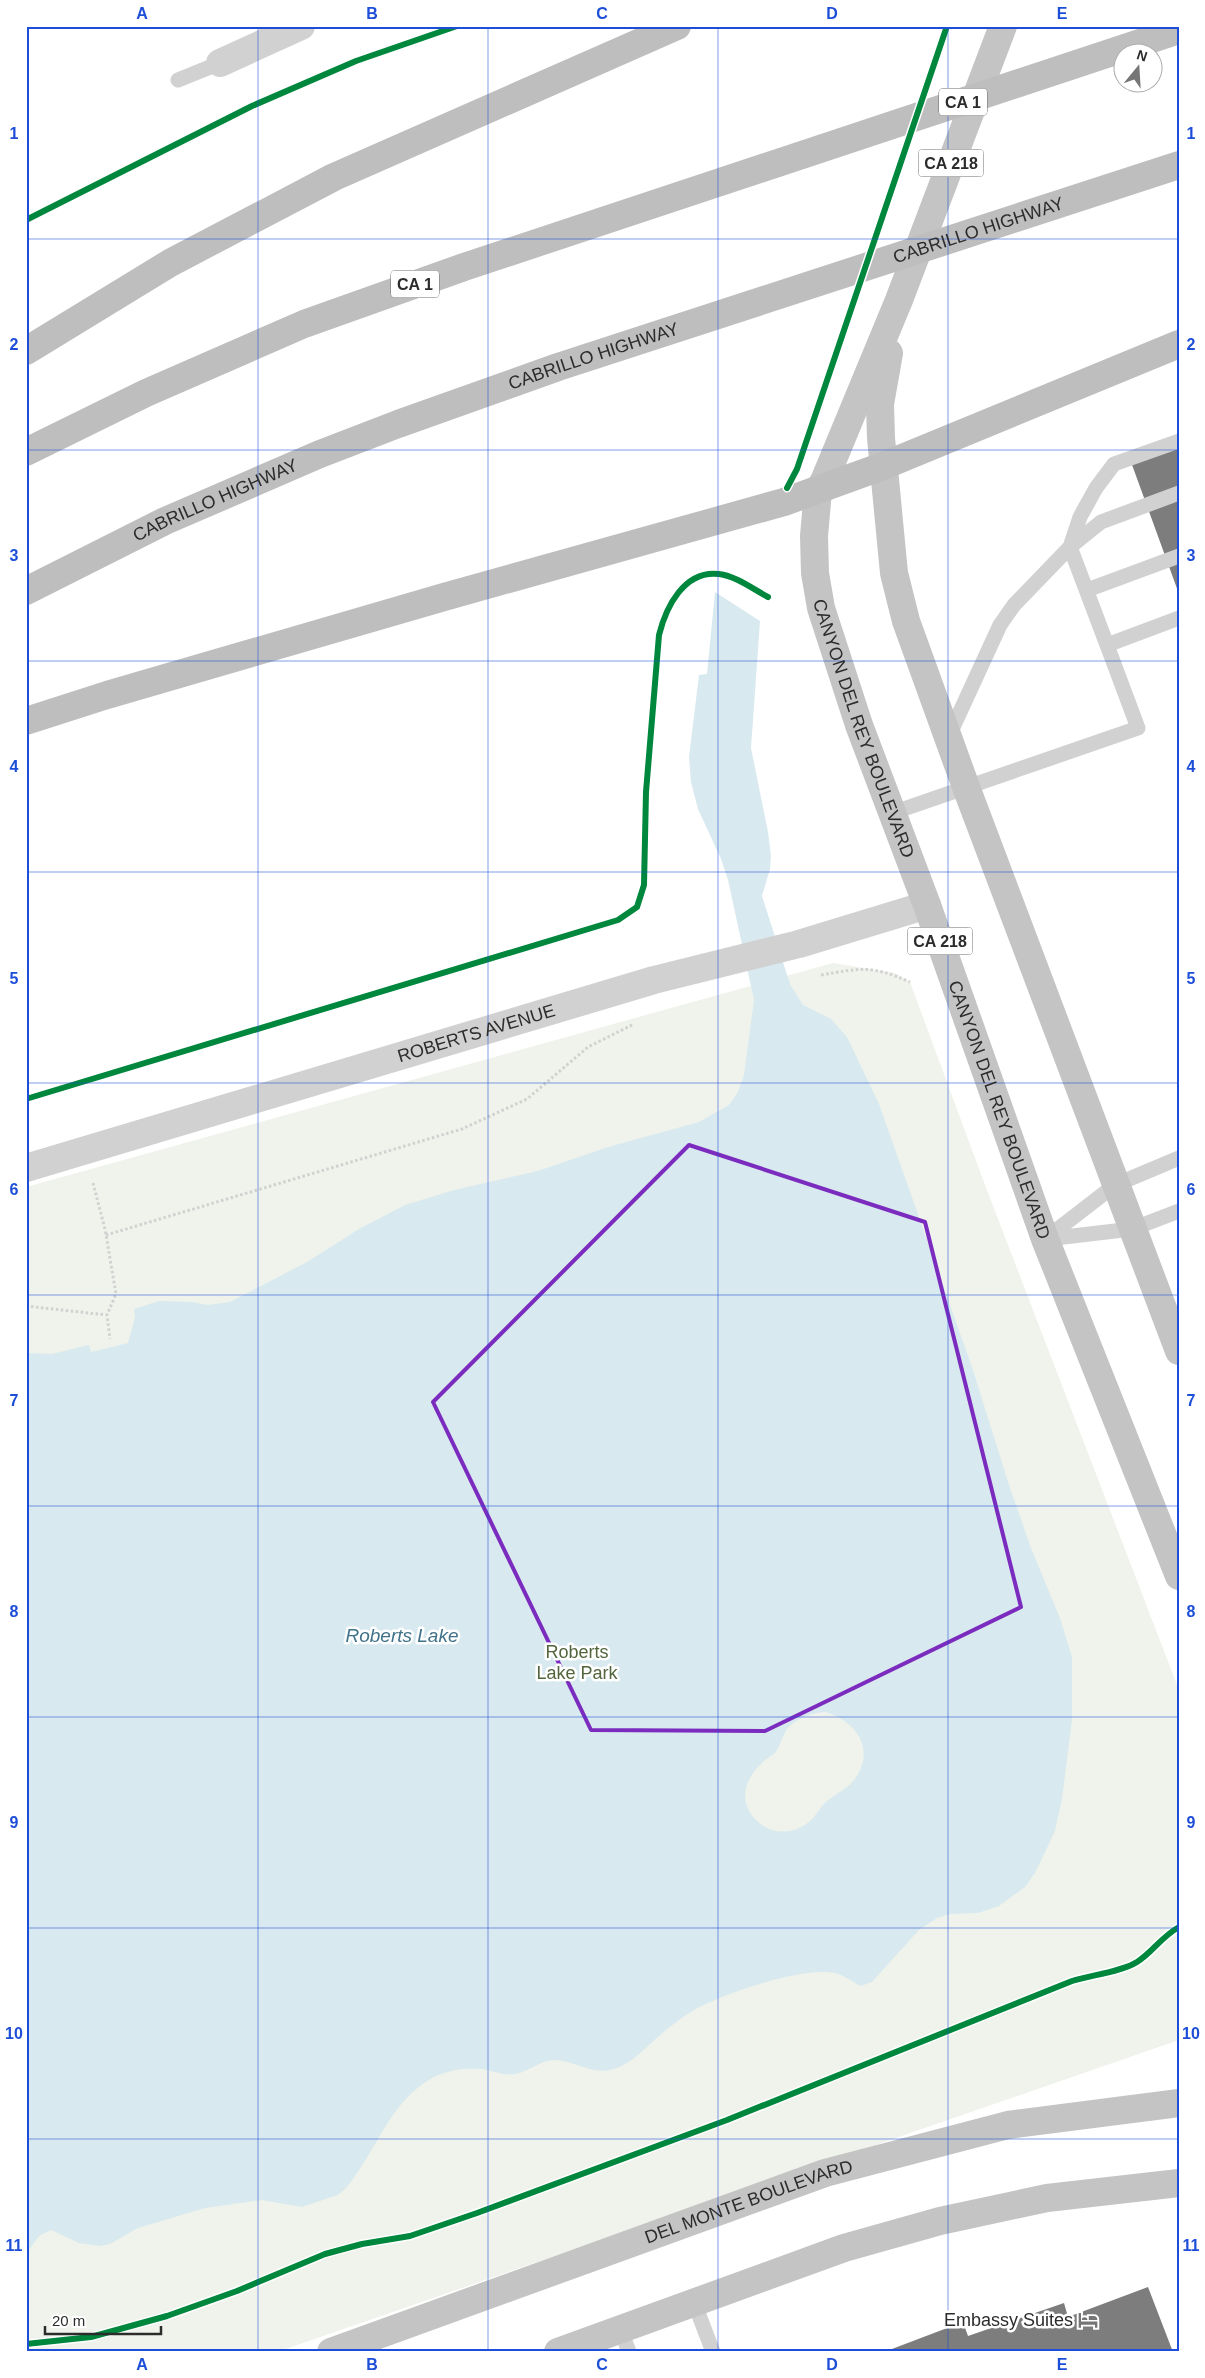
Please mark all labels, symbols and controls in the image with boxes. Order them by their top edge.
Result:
text: A [136,5,148,22]
text: B [366,5,378,22]
text: C [596,5,608,22]
text: D [826,5,838,22]
text: E [1057,5,1068,22]
north arrow [1112,42,1162,92]
text: N [1135,46,1149,65]
road number: CA 1 [939,88,987,115]
text: 1 [10,125,19,142]
text: 1 [1187,125,1196,142]
road number: CA 218 [918,150,984,177]
street label: CABRILLO HIGHWAY [891,193,1066,267]
road number: CA 1 [391,270,439,298]
street label: CABRILLO HIGHWAY [506,318,681,394]
text: 2 [10,336,19,353]
text: 2 [1187,336,1196,353]
street label: CABRILLO HIGHWAY [130,455,301,546]
text: 3 [10,547,19,564]
text: 3 [1187,547,1196,564]
street label: CANYON DEL REY BOULEVARD [810,598,918,861]
text: 4 [10,758,19,775]
text: 4 [1187,758,1196,775]
road number: CA 218 [908,928,972,954]
text: 5 [10,970,19,987]
text: 5 [1187,970,1196,987]
street label: CANYON DEL REY BOULEVARD [944,978,1054,1242]
street label: ROBERTS AVENUE [395,1000,557,1066]
text: 6 [10,1181,19,1198]
text: 6 [1187,1181,1196,1198]
text: 7 [10,1392,19,1409]
text: 7 [1187,1392,1196,1409]
text: 8 [10,1603,19,1620]
text: 8 [1187,1603,1196,1620]
water label: Roberts Lake [345,1625,459,1646]
park label: Roberts Lake Park [536,1642,619,1683]
text: 9 [10,1814,19,1831]
text: 9 [1187,1814,1196,1831]
text: 10 [5,2025,23,2042]
text: 10 [1182,2025,1200,2042]
street label: DEL MONTE BOULEVARD [642,2156,855,2247]
text: 11 [6,2237,23,2254]
text: 11 [1183,2237,1200,2254]
scale bar [45,2303,161,2335]
hotel icon: Embassy Suites [1077,2309,1099,2331]
place label: Embassy Suites [944,2310,1073,2330]
text: 20 m [52,2312,85,2329]
text: A [136,2356,148,2373]
text: B [366,2356,378,2373]
text: C [596,2356,608,2373]
text: D [826,2356,838,2373]
text: E [1057,2356,1068,2373]

